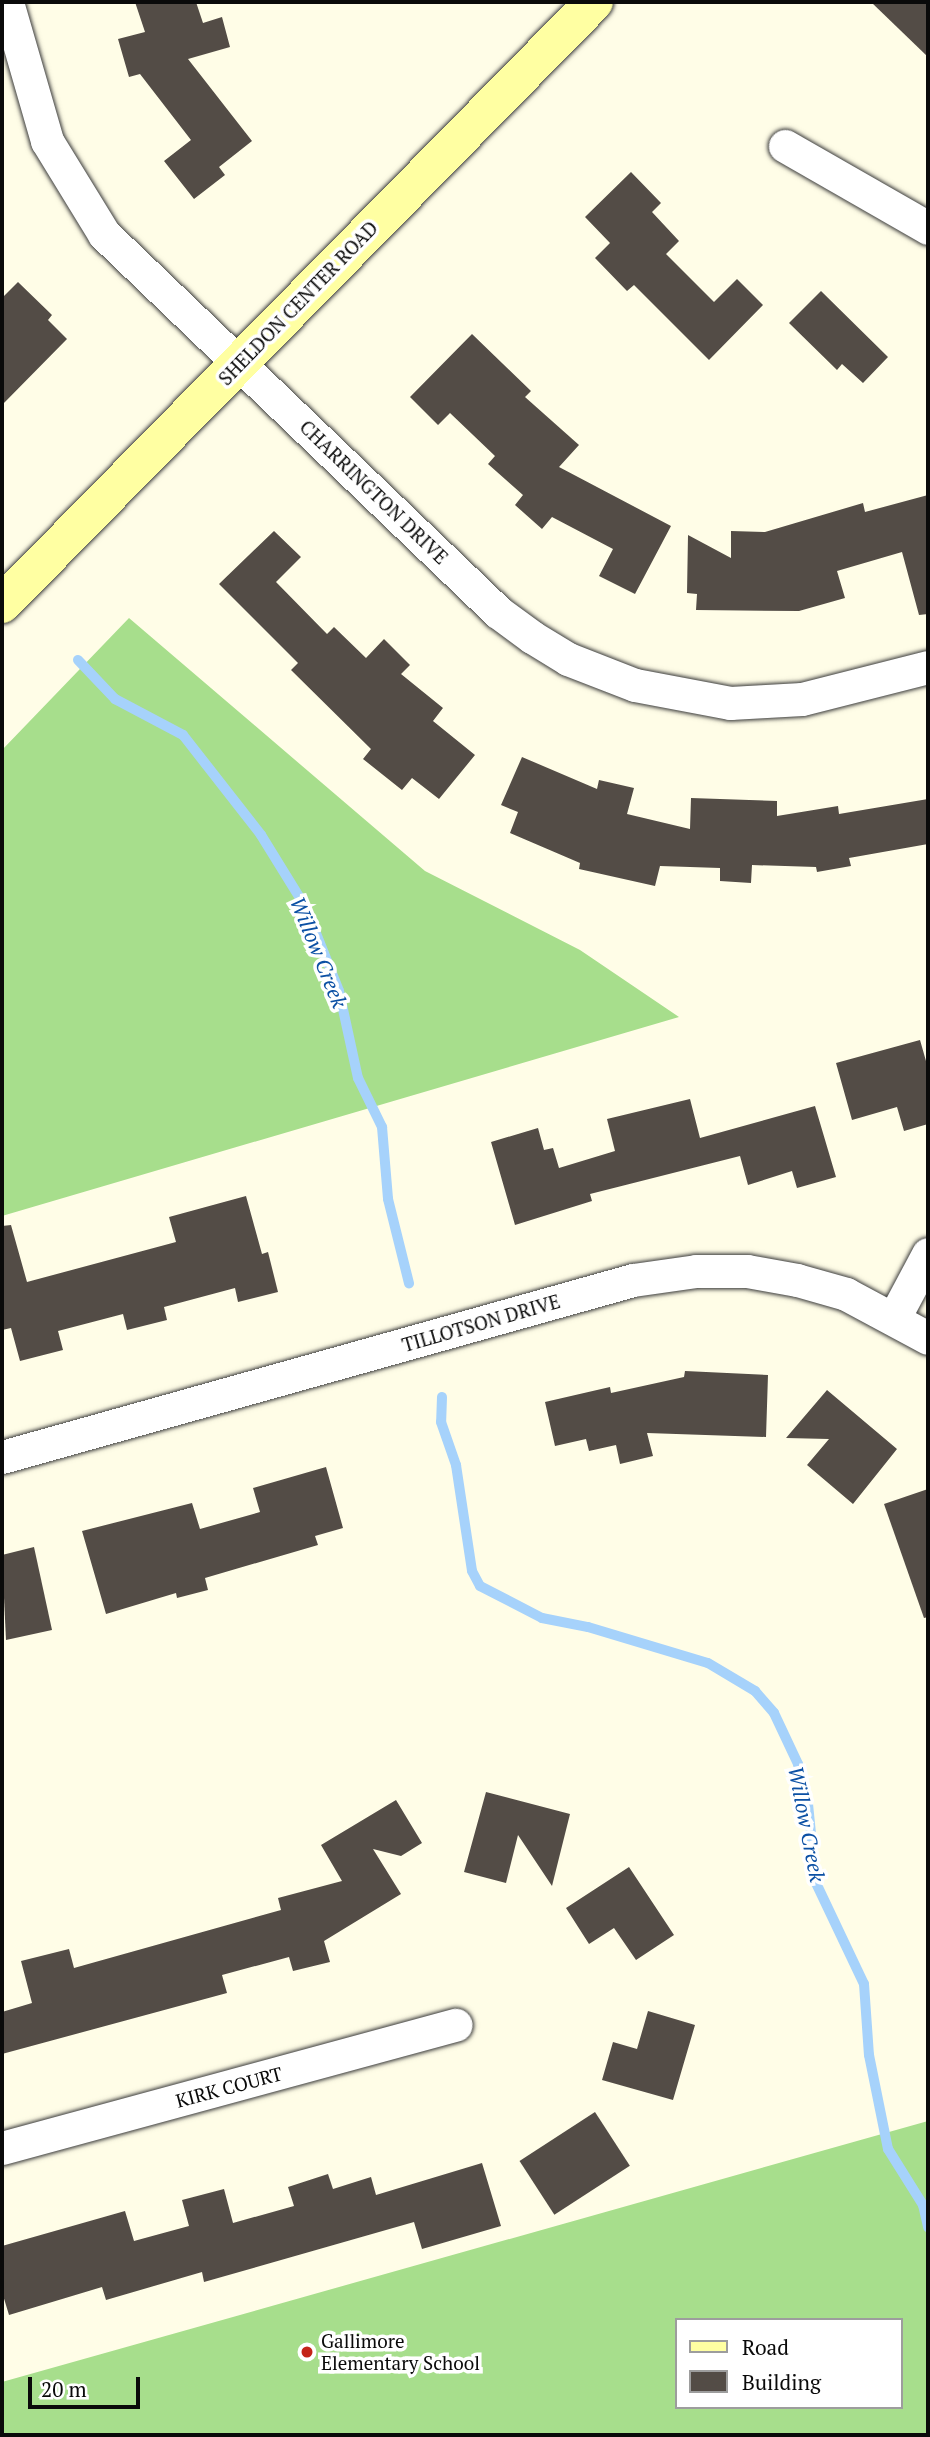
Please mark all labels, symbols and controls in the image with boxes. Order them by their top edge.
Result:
street label: SHELDON CENTER ROAD [214,216,382,390]
street label: CHARRINGTON DRIVE [295,415,453,569]
water label: Willow Creek [285,893,353,1011]
street label: TILLOTSON DRIVE [399,1290,563,1356]
water label: Willow Creek [783,1764,831,1884]
street label: KIRK COURT [173,2062,285,2112]
legend [674,2318,902,2409]
place label: Gallimore Elementary School [321,2330,480,2374]
text: Road [742,2333,789,2361]
marker: Gallimore Elementary School [299,2344,315,2360]
scale bar [32,2364,144,2408]
text: Building [742,2368,821,2396]
text: 20 m [41,2375,87,2403]

